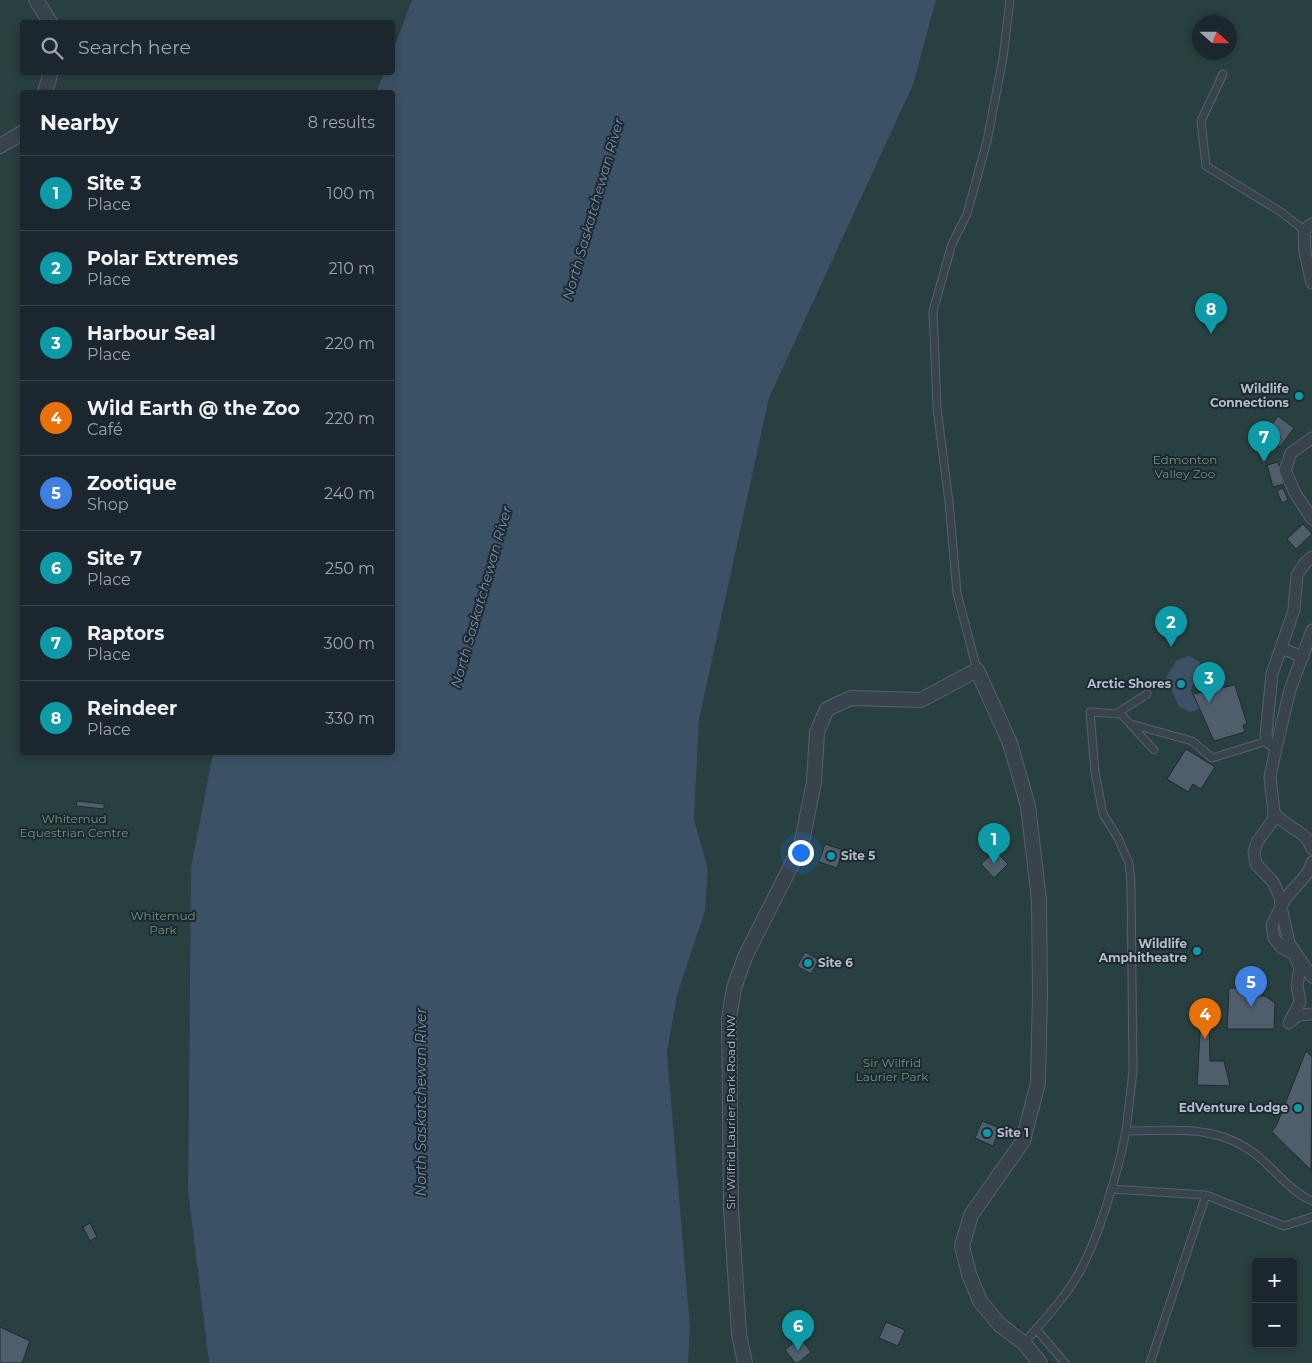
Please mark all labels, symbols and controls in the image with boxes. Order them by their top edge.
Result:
north arrow [1192,15,1237,60]
search box [20,20,395,75]
icon: search [38,34,66,62]
text: Search here [78,36,191,59]
text: Nearby [40,110,119,135]
text: 8 results [308,113,375,132]
water label: North Saskatchewan River [558,116,628,302]
text: Site 3 [87,172,141,195]
text: 1 [53,184,59,203]
text: 100 m [327,184,375,203]
text: Place [87,195,131,214]
text: Polar Extremes [87,247,238,270]
text: 2 [51,259,61,278]
text: 210 m [328,259,375,278]
text: Place [87,270,131,289]
pin: 8 [1195,293,1227,334]
text: Harbour Seal [87,322,216,345]
text: 3 [51,334,61,353]
text: 220 m [325,334,375,353]
text: Place [87,345,131,364]
place label: Wildlife Connections [1210,381,1290,410]
marker: Wildlife Connections [1293,390,1305,402]
text: Wild Earth @ the Zoo [87,397,300,420]
text: 4 [50,409,62,428]
text: 220 m [325,409,375,428]
text: Café [87,420,123,439]
pin: 7 [1248,421,1280,462]
park label: Edmonton Valley Zoo [1153,452,1217,481]
text: Zootique [87,472,177,495]
text: 5 [51,484,61,503]
text: 240 m [324,484,375,503]
text: Shop [87,495,129,514]
water label: North Saskatchewan River [446,504,516,690]
text: Site 7 [87,547,142,570]
text: 6 [51,559,61,578]
text: 250 m [325,559,375,578]
text: Place [87,570,131,589]
pin: 2 [1155,606,1187,647]
text: Raptors [87,622,164,645]
text: 7 [51,634,61,653]
text: 300 m [324,634,375,653]
text: Place [87,645,131,664]
pin: 3 [1193,662,1225,703]
place label: Arctic Shores [1086,676,1172,691]
marker: Arctic Shores [1175,678,1187,690]
text: Reindeer [87,697,177,720]
text: 8 [51,709,61,728]
text: 330 m [325,709,375,728]
text: Place [87,720,131,739]
park label: Whitemud Equestrian Centre [20,811,128,840]
pin: 1 [978,823,1010,864]
your location [788,840,814,866]
place label: Site 5 [841,848,875,863]
marker: Site 5 [825,850,837,862]
park label: Whitemud Park [130,908,196,937]
place label: Wildlife Amphitheatre [1098,936,1187,965]
marker: Wildlife Amphitheatre [1191,945,1203,957]
place label: Site 6 [818,955,853,970]
marker: Site 6 [802,957,814,969]
pin: 5 [1235,966,1267,1007]
pin: 4 [1189,998,1221,1039]
water label: North Saskatchewan River [412,1007,430,1196]
street label: Sir Wilfrid Laurier Park Road NW [723,1015,738,1209]
park label: Sir Wilfrid Laurier Park [856,1055,929,1084]
place label: EdVenture Lodge [1179,1100,1288,1115]
marker: EdVenture Lodge [1292,1102,1304,1114]
place label: Site 1 [997,1125,1029,1140]
marker: Site 1 [981,1127,993,1139]
map controls [1252,1258,1297,1348]
button: + [1252,1258,1297,1303]
button: − [1252,1303,1297,1348]
pin: 6 [782,1310,814,1351]

